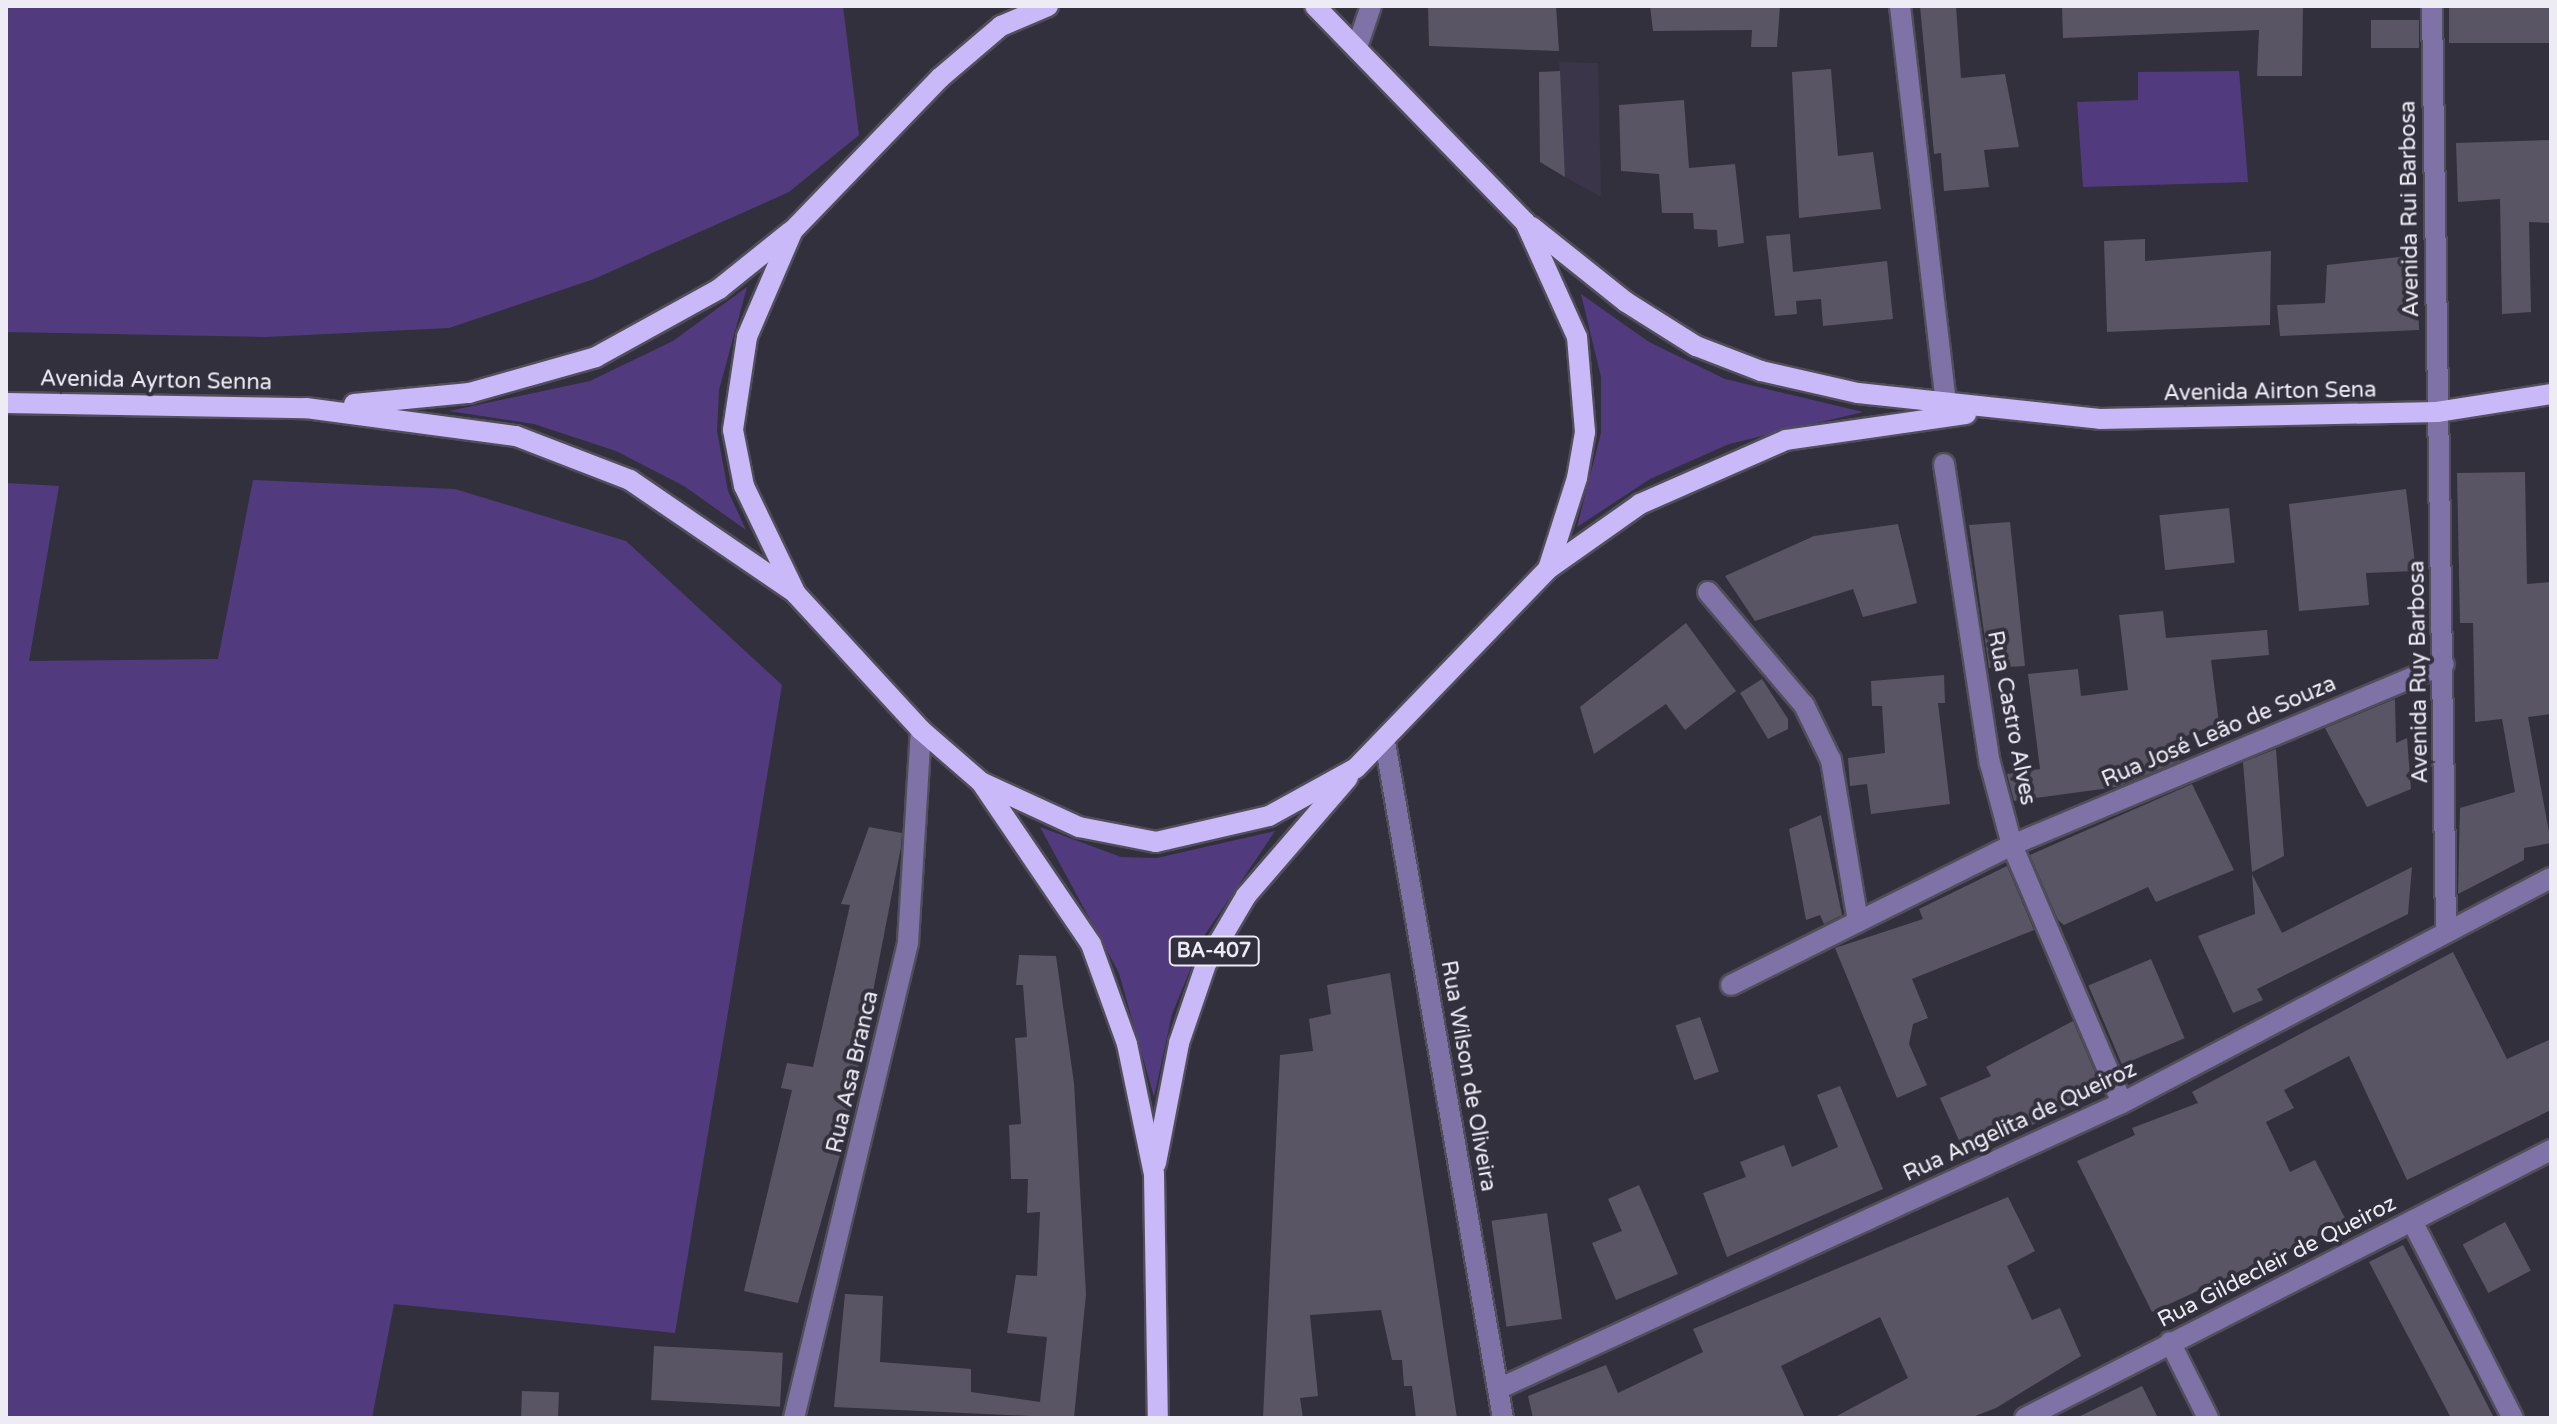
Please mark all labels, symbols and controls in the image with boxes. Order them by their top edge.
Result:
street label: Avenida Rui Barbosa [2395,100,2425,318]
street label: Avenida Ayrton Senna [40,366,272,396]
street label: Avenida Airton Sena [2163,377,2377,407]
street label: Avenida Ruy Barbosa [2404,560,2434,784]
street label: Rua Castro Alves [1981,629,2041,807]
street label: Rua José Leão de Souza [2098,671,2340,793]
road number: BA-407 [1168,935,1260,967]
street label: Rua Wilson de Oliveira [1435,958,1501,1194]
street label: Rua Asa Branca [822,988,884,1156]
street label: Rua Angelita de Queiroz [1899,1056,2141,1188]
street label: Rua Gildecleir de Queiroz [2153,1190,2401,1334]

